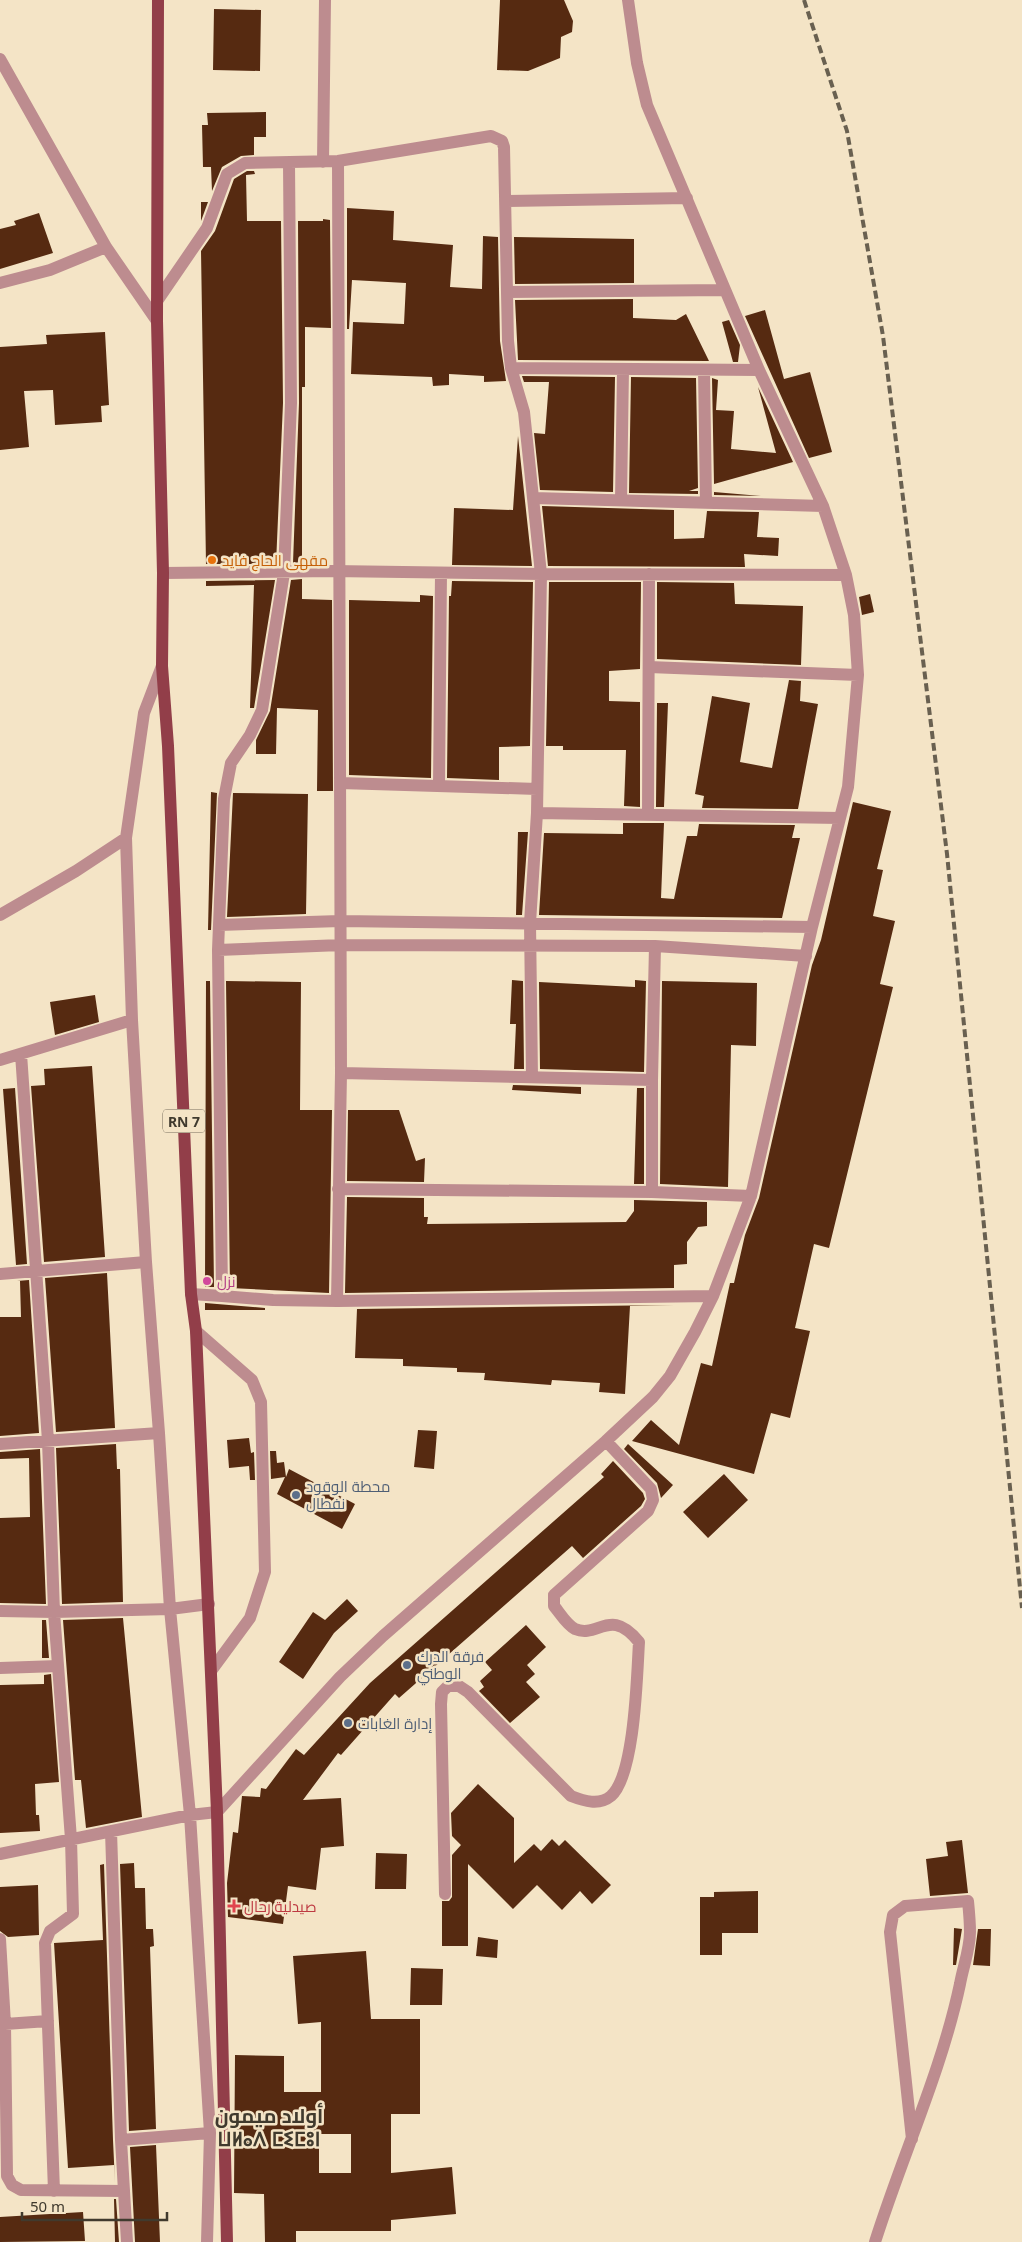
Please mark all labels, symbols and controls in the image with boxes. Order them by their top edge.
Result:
place label: مقهى الحاج فايد [222,550,328,572]
marker: مقهى الحاج فايد [206,554,218,566]
road number: RN 7 [163,1110,205,1132]
place label: نزل [217,1271,236,1291]
marker: نزل [201,1275,213,1287]
place label: محطة الوقود نفطال [306,1476,390,1513]
marker: محطة الوقود نفطال [290,1489,302,1501]
place label: فرقة الدرك الوطني [417,1646,484,1686]
marker: فرقة الدرك الوطني [401,1659,413,1671]
place label: إدارة الغابات [358,1713,432,1733]
marker: إدارة الغابات [342,1717,354,1729]
place label: صيدلية رحال [244,1896,317,1916]
marker: صيدلية رحال [228,1900,240,1912]
district label: أولاد ميمون ⵡⵍⴰⴷ ⵎⵉⵎⵓⵏ [215,2102,323,2152]
scale bar [22,2190,168,2222]
text: 50 m [30,2196,65,2216]

